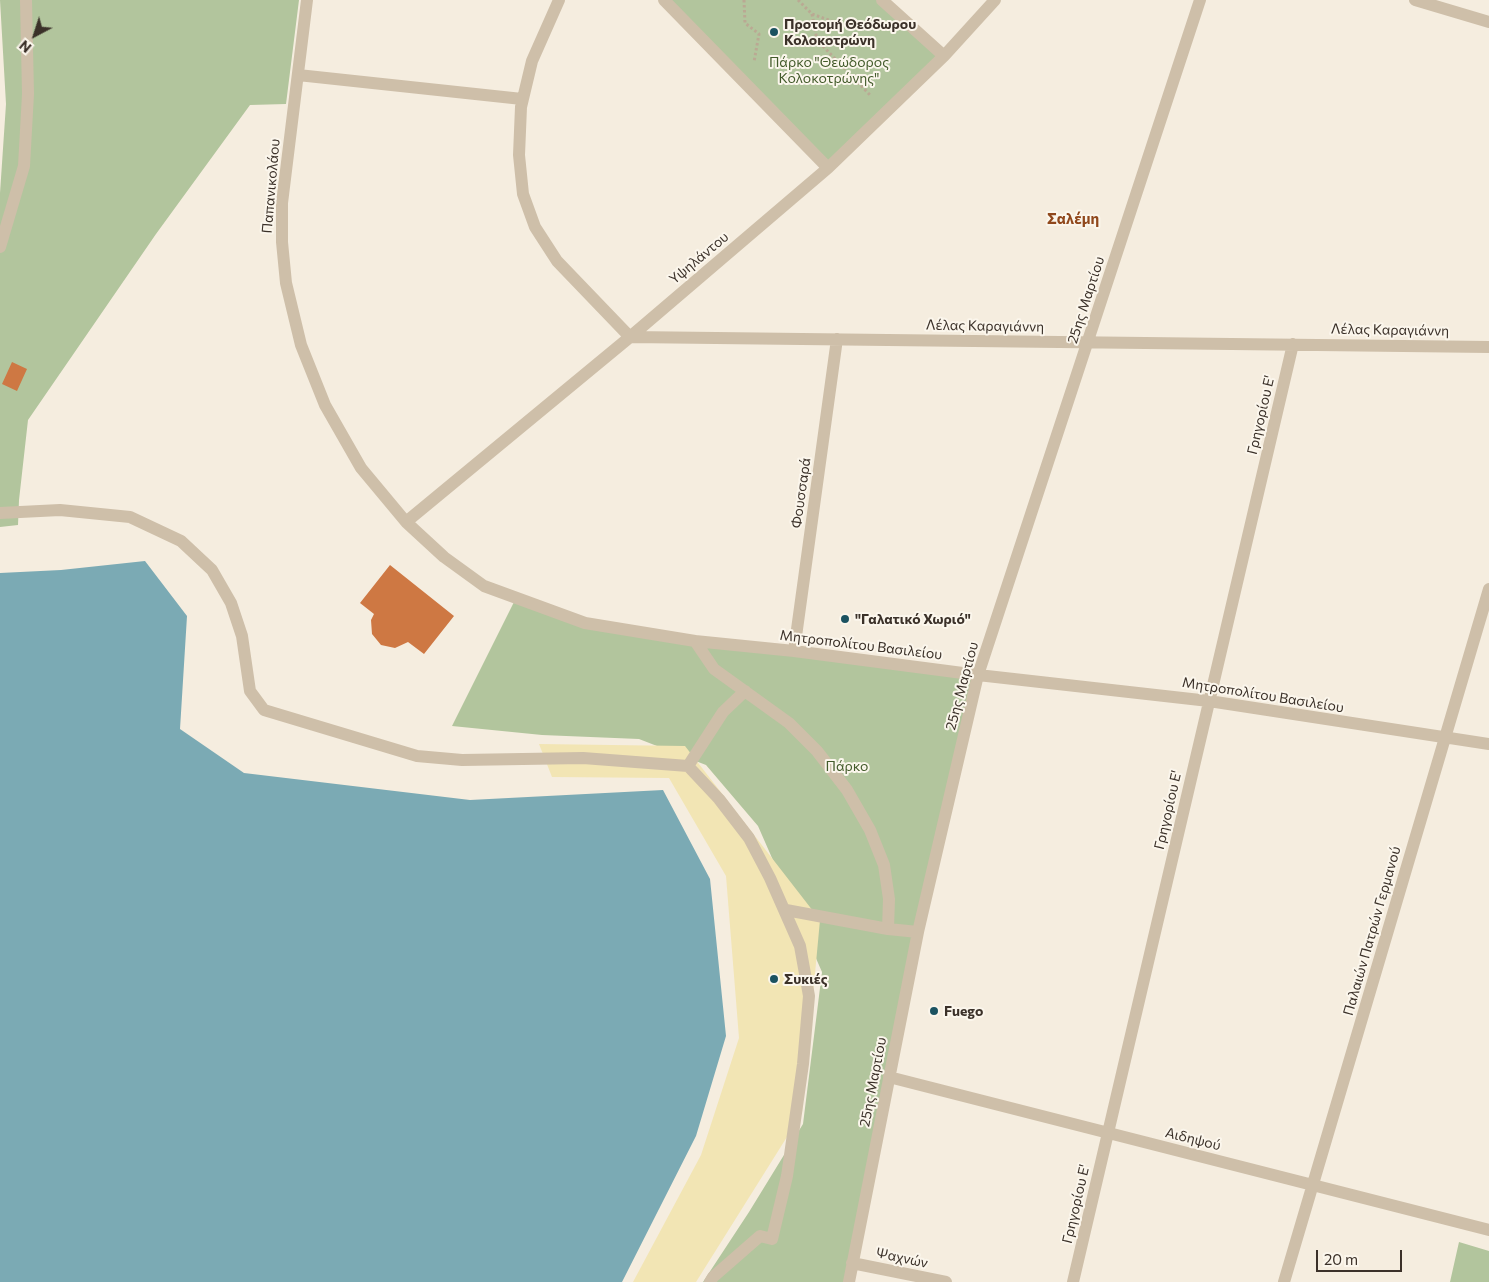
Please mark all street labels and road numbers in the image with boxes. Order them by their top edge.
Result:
street label: Παπανικολάου [258,138,284,234]
street label: Υψηλάντου [666,228,732,288]
street label: 25ης Μαρτίου [1064,254,1108,346]
street label: Λέλας Καραγιάννη [926,317,1044,335]
street label: Λέλας Καραγιάννη [1331,321,1449,339]
street label: Γρηγορίου Ε' [1244,374,1278,456]
street label: Φουσσαρά [788,457,814,529]
street label: Μητροπολίτου Βασιλείου [779,627,943,663]
street label: 25ης Μαρτίου [942,640,982,732]
street label: Μητροπολίτου Βασιλείου [1181,674,1345,716]
street label: Γρηγορίου Ε' [1151,769,1185,851]
street label: Παλαιών Πατρών Γερμανού [1340,844,1404,1018]
street label: 25ης Μαρτίου [856,1036,890,1128]
street label: Αιδηψού [1164,1124,1222,1154]
street label: Γρηγορίου Ε' [1059,1163,1093,1245]
street label: Ψαχνών [875,1244,929,1272]

